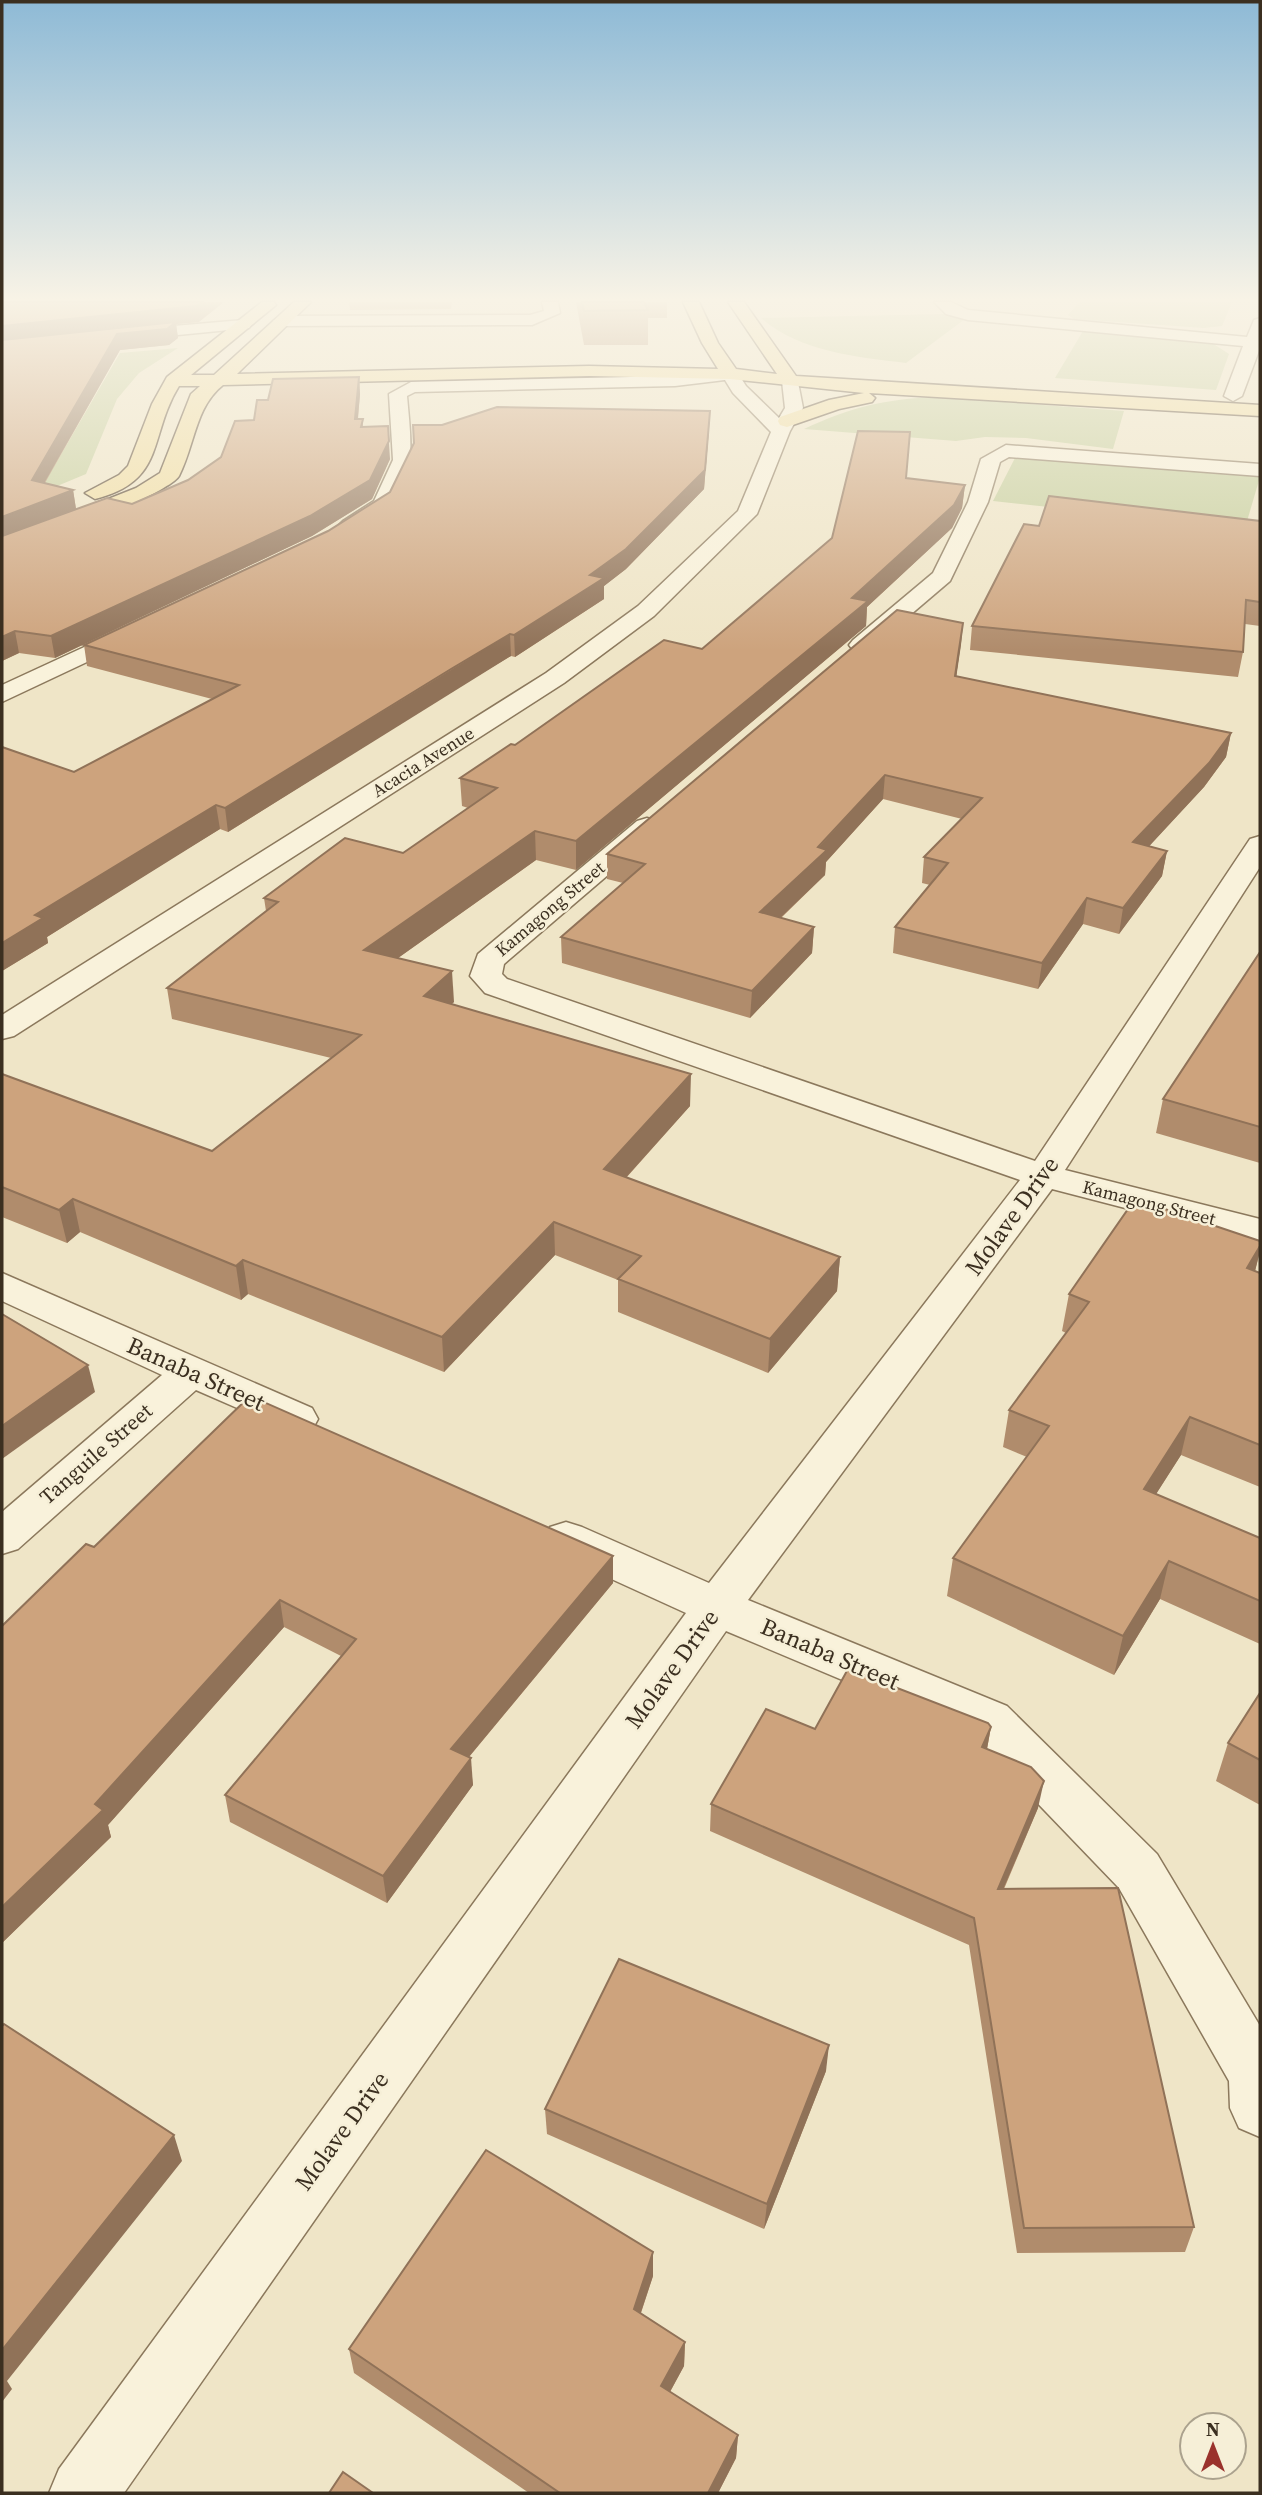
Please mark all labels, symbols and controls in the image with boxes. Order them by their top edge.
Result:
street label: Acacia Avenue [367,720,479,803]
street label: Kamagong Street [490,855,610,962]
street label: Molave Drive [957,1149,1066,1282]
street label: Kamagong Street [1080,1174,1218,1231]
street label: Banaba Street [122,1328,271,1419]
street label: Tanguile Street [33,1396,158,1511]
street label: Molave Drive [617,1602,726,1735]
street label: Banaba Street [756,1610,905,1698]
street label: Molave Drive [287,2064,396,2197]
north arrow [1178,2411,1248,2481]
text: N [1206,2416,1220,2442]

